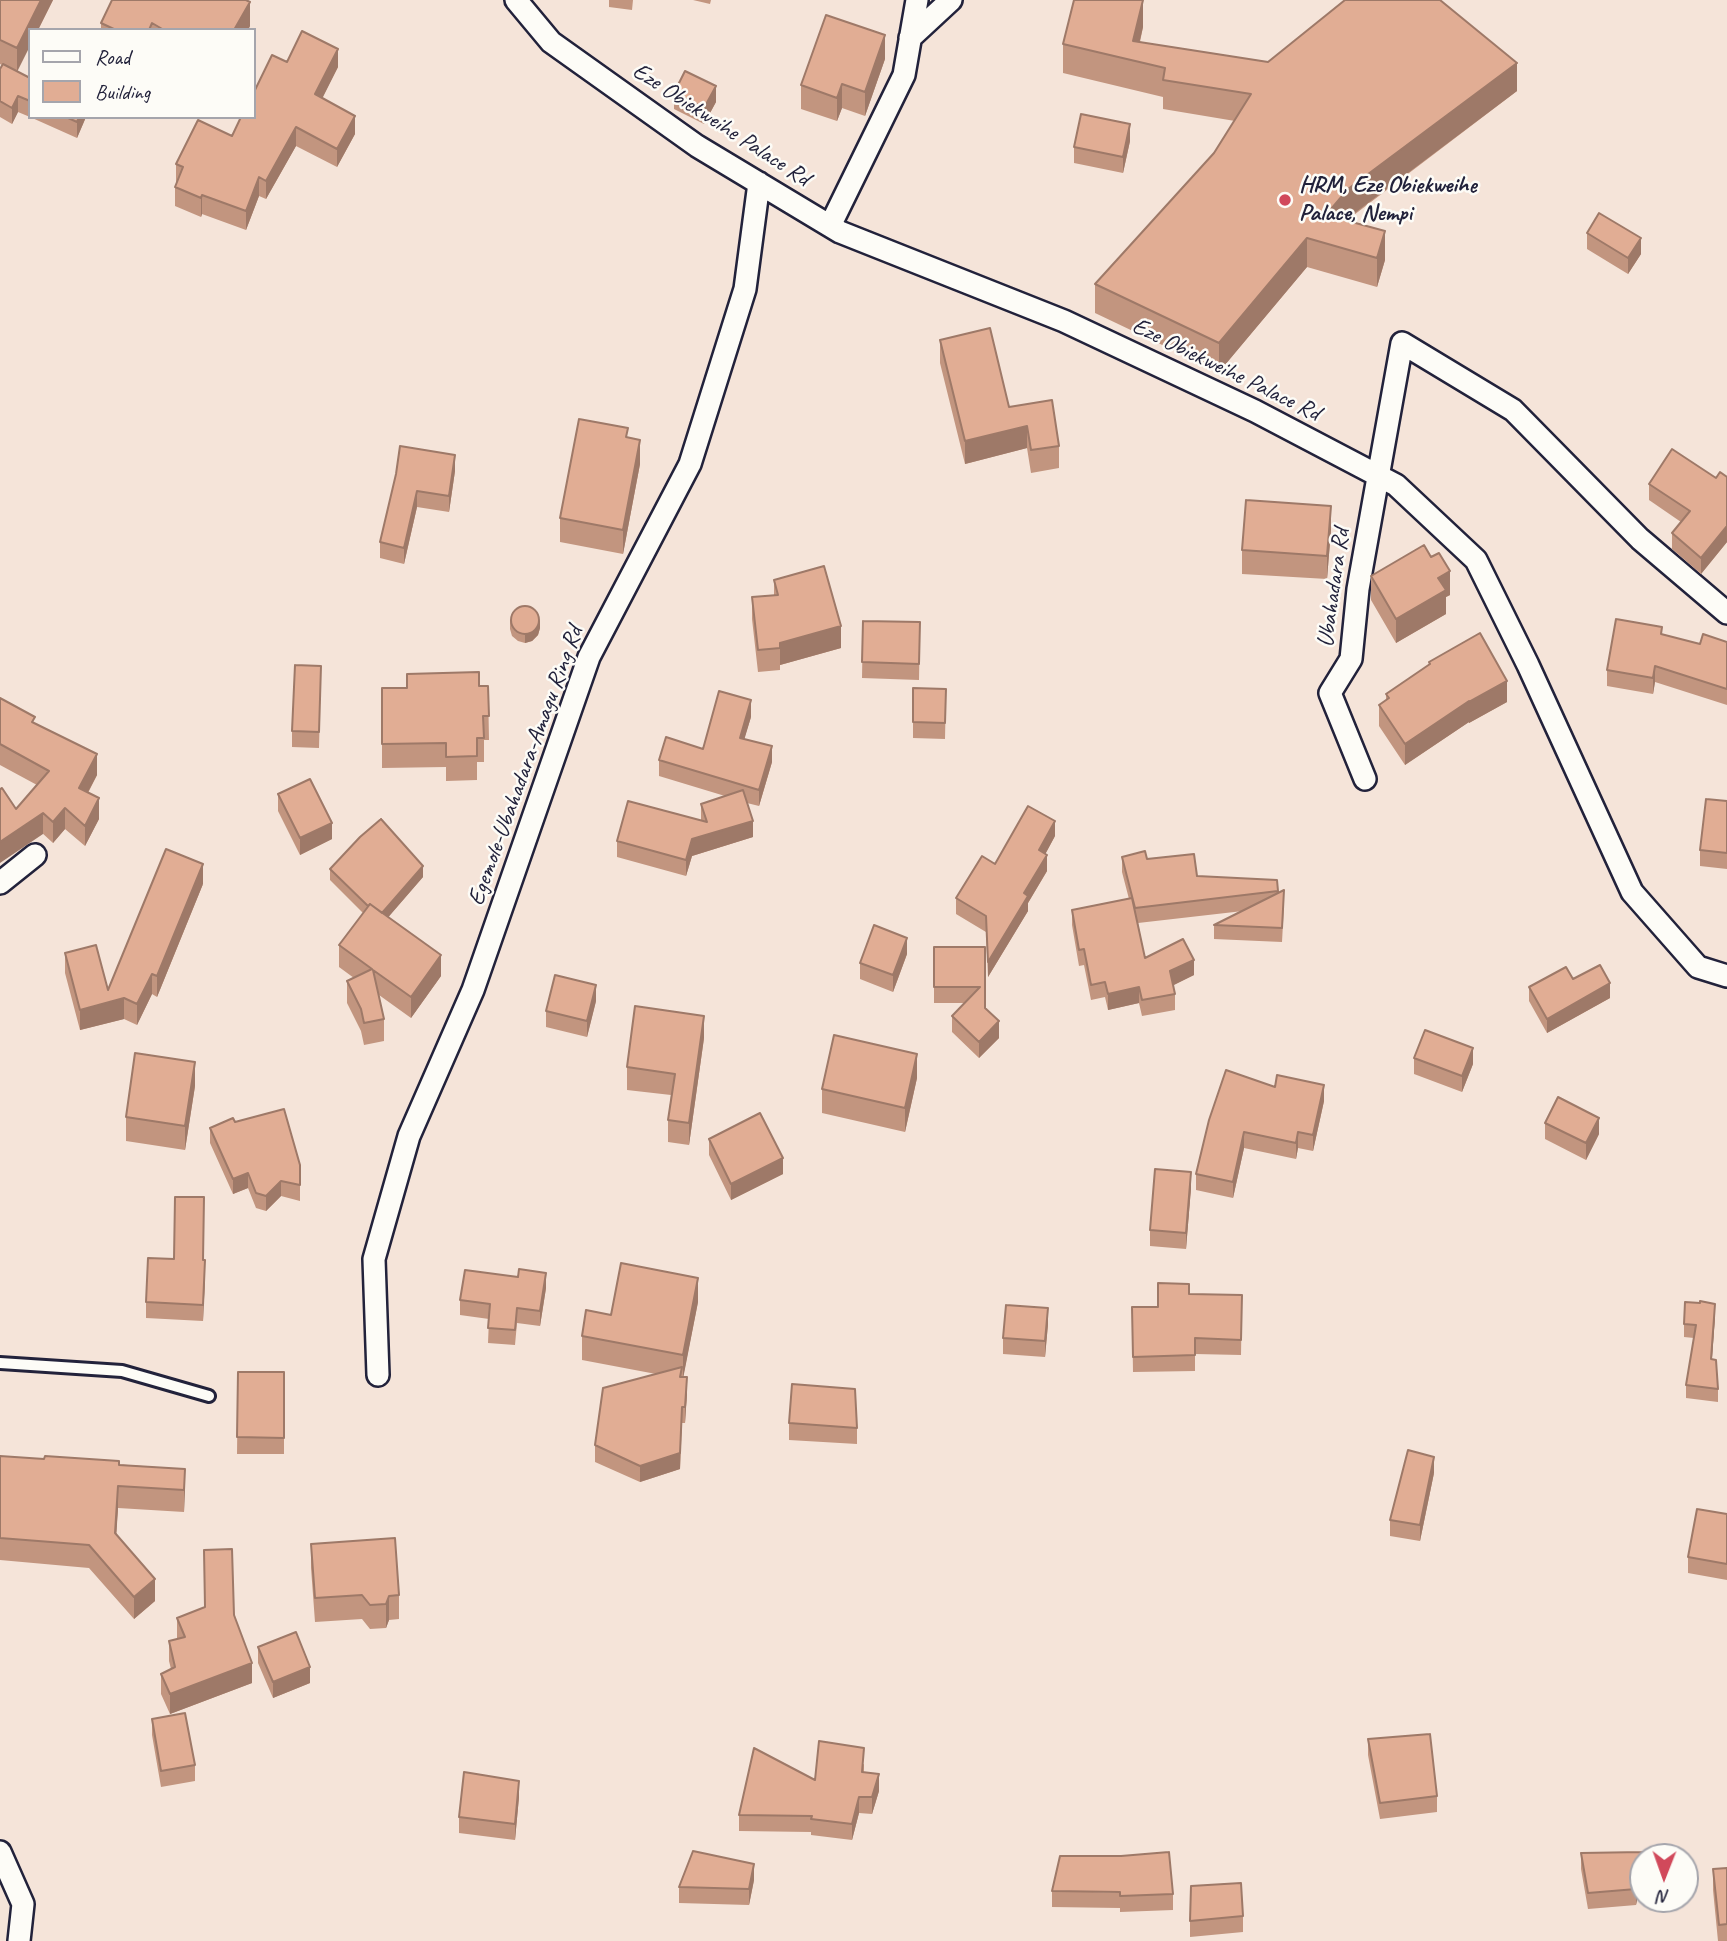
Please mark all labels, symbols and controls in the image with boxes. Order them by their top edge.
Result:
legend [28,28,256,119]
text: Road [95,44,130,70]
street label: Eze Obiekweihe Palace Rd [627,57,815,193]
text: Building [95,79,150,105]
place label: HRM, Eze Obiekweihe Palace, Nempi [1299,172,1476,228]
marker: HRM, Eze Obiekweihe Palace, Nempi [1277,192,1293,208]
street label: Eze Obiekweihe Palace Rd [1127,312,1325,428]
street label: Ubahadara Rd [1311,527,1357,649]
street label: Egemole-Ubahadara-Amagu Ring Rd [462,622,590,910]
north arrow [1629,1843,1699,1913]
text: N [1658,1885,1670,1909]

